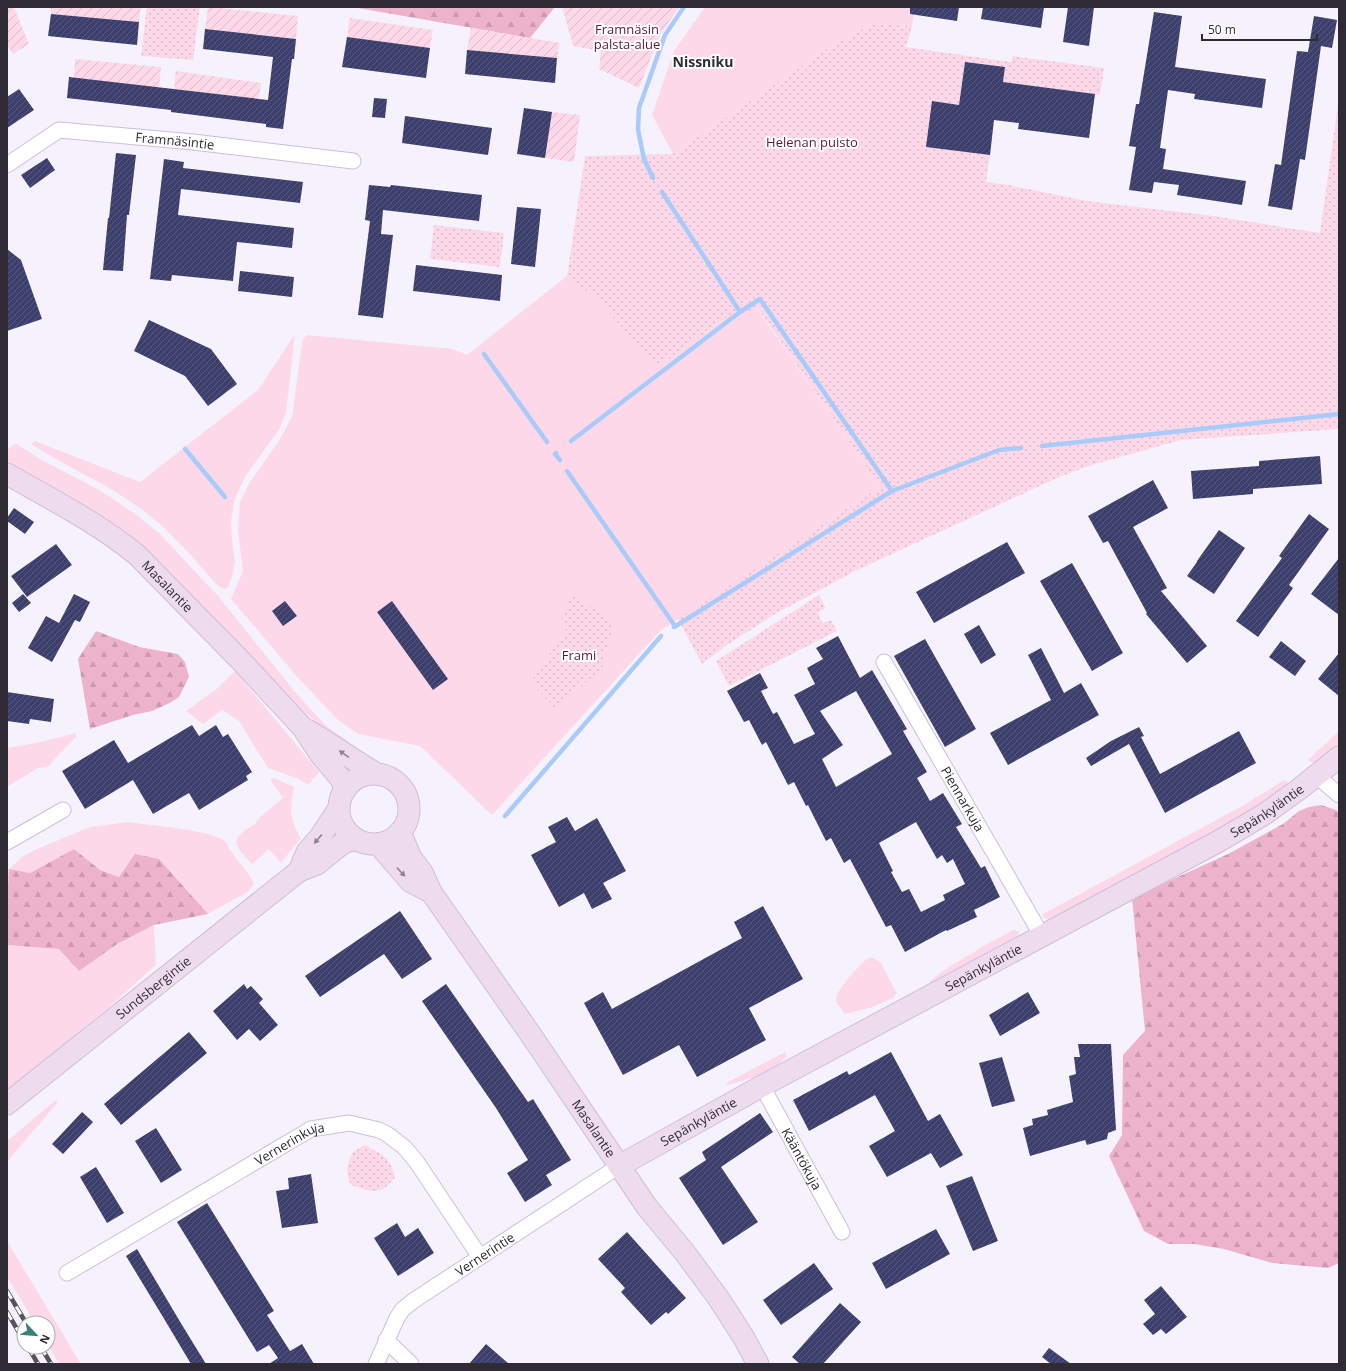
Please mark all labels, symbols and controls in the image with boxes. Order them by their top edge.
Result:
scale bar [1202,16,1317,42]
park label: Framnäsin palsta-alue [594,20,660,53]
text: 50 m [1208,21,1236,38]
district label: Nissniku [673,52,733,71]
street label: Framnäsintie [135,128,215,153]
park label: Helenan puisto [766,133,858,151]
street label: Masalantie [138,556,197,616]
park label: Frami [562,646,596,664]
one-way arrow [339,750,350,758]
street label: Piennarkuja [937,763,989,835]
street label: Sepänkyläntie [1227,780,1307,842]
one-way arrow [314,834,323,844]
one-way arrow [397,866,406,877]
street label: Sepänkyläntie [942,939,1025,995]
street label: Sundsbergintie [112,952,195,1023]
street label: Sepänkyläntie [657,1093,740,1150]
street label: Masalantie [568,1096,620,1161]
street label: Vernerinkuja [251,1118,326,1169]
street label: Kääntökuja [778,1125,826,1193]
street label: Vernerintie [452,1228,518,1280]
north arrow [16,1315,56,1355]
text: N [37,1332,54,1347]

